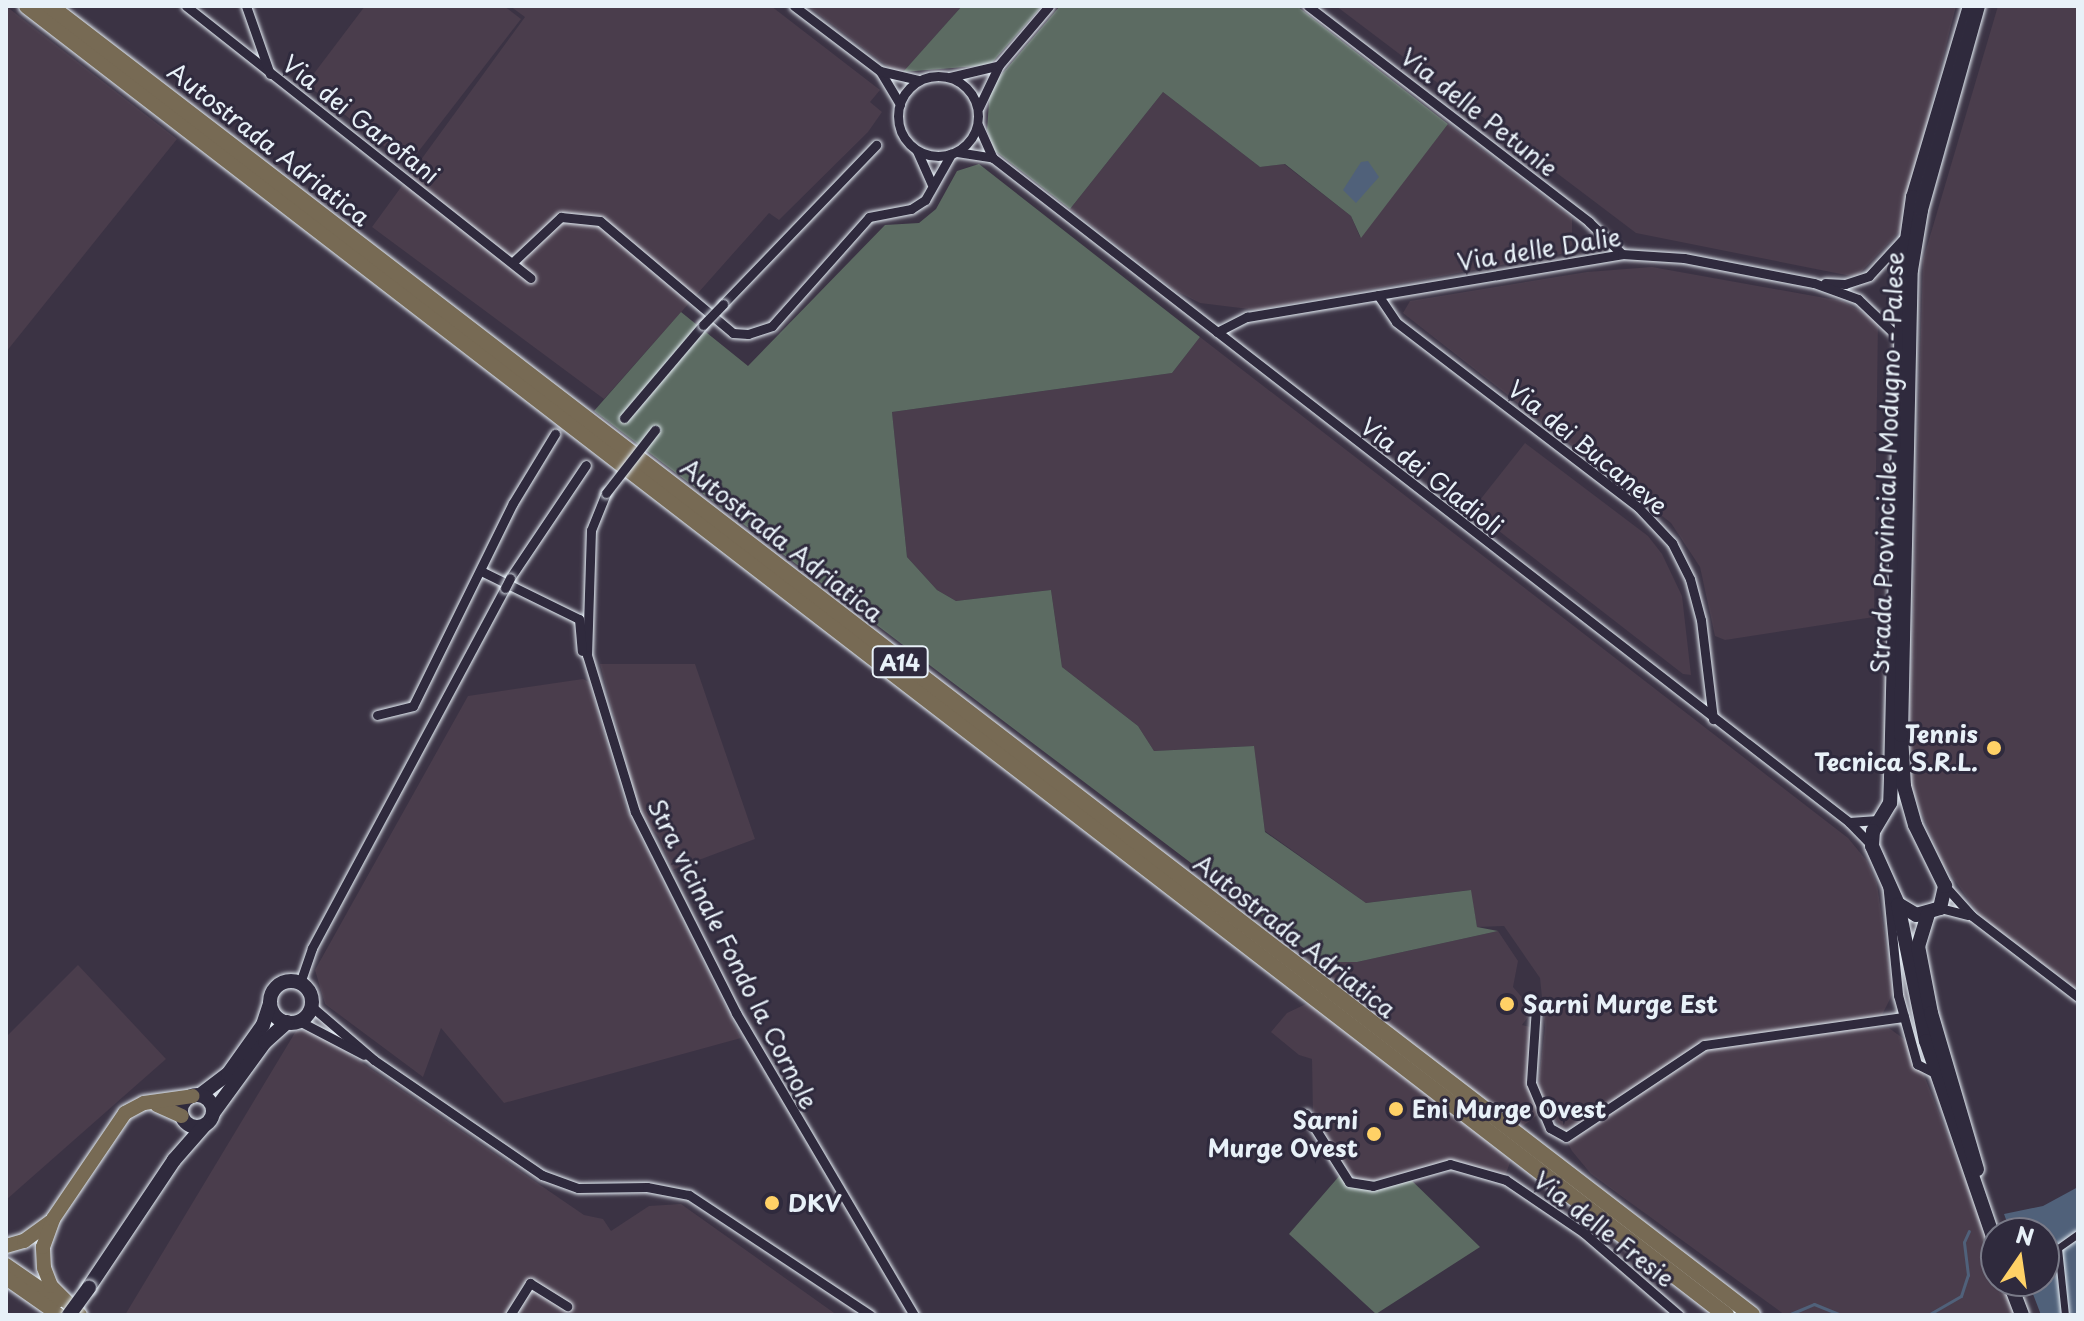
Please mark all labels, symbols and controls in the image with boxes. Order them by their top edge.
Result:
street label: Via delle Petunie [1395,42,1563,182]
street label: Via dei Garofani [277,49,445,189]
street label: Autostrada Adriatica [163,56,375,232]
street label: Via delle Dalie [1455,222,1623,276]
street label: Strada Provinciale Modugno - Palese [1865,251,1909,675]
street label: Via dei Bucaneve [1502,374,1674,520]
street label: Via dei Gladioli [1355,411,1509,541]
street label: Autostrada Adriatica [676,452,888,628]
road number: A14 [870,644,930,680]
place label: Tennis Tecnica S.R.L. [1814,720,1978,776]
marker: Tennis Tecnica S.R.L. [1985,739,2003,757]
street label: Stra vicinale Fondo la Cornole [641,792,825,1116]
street label: Autostrada Adriatica [1189,848,1401,1024]
place label: Sarni Murge Est [1523,990,1718,1018]
marker: Sarni Murge Est [1498,995,1516,1013]
place label: Eni Murge Ovest [1412,1095,1609,1123]
marker: Eni Murge Ovest [1387,1100,1405,1118]
place label: Sarni Murge Ovest [1206,1106,1358,1162]
marker: Sarni Murge Ovest [1365,1125,1383,1143]
street label: Via delle Fresie [1528,1165,1680,1293]
place label: DKV [788,1189,841,1217]
marker: DKV [763,1194,781,1212]
north arrow [1980,1217,2060,1297]
text: N [2013,1217,2037,1253]

